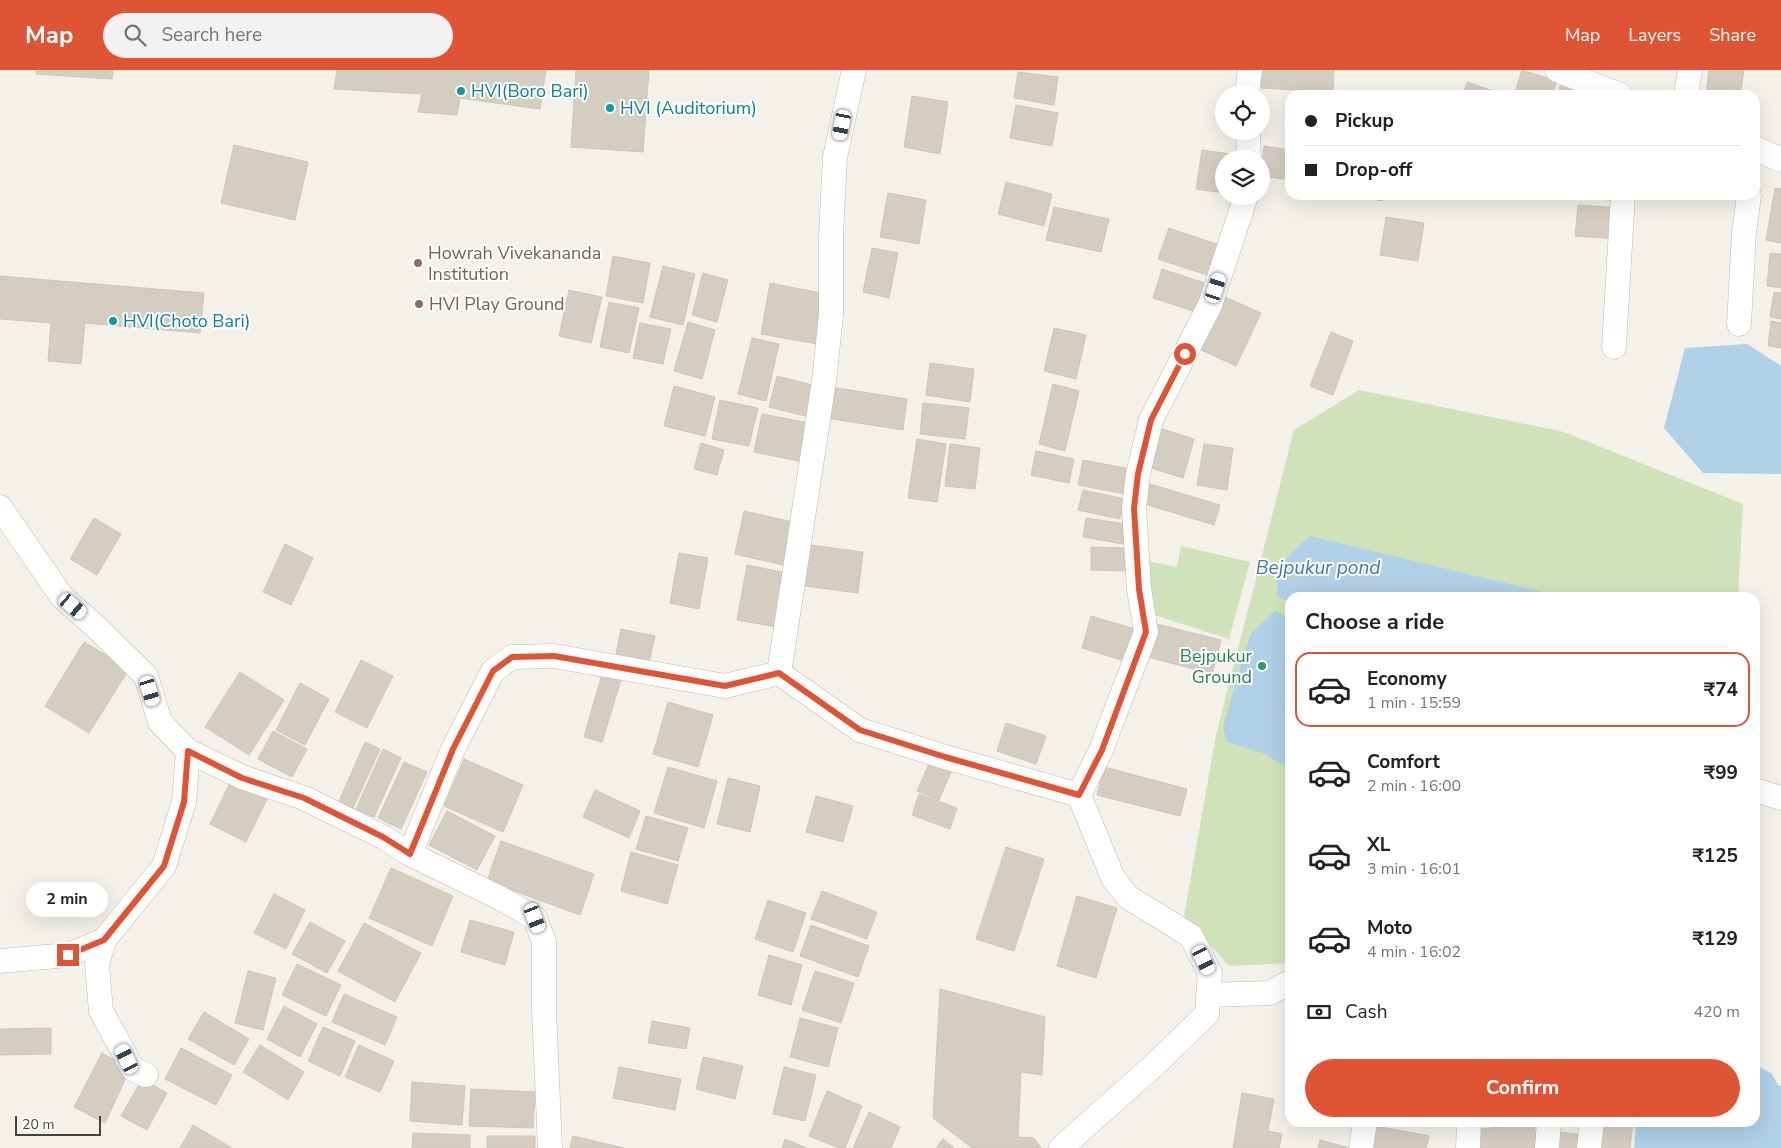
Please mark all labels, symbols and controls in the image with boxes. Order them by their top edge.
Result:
search box [103,13,453,58]
text: Map [25,19,73,51]
icon: search [121,21,149,49]
text: Search here [161,22,262,48]
text: Map [1565,23,1600,47]
text: Layers [1628,23,1681,47]
text: Share [1709,23,1756,47]
place label: HVI(Boro Bari) [471,79,589,103]
marker: HVI(Boro Bari) [455,85,467,97]
map controls [1215,85,1270,205]
button: locate [1215,85,1270,140]
place label: HVI (Auditorium) [620,96,757,120]
marker: HVI (Auditorium) [604,102,616,114]
text: Pickup [1335,108,1394,134]
car [831,109,852,141]
button: layers [1215,150,1270,205]
text: Drop-off [1335,157,1412,183]
place label: Howrah Vivekananda Institution [428,241,601,286]
marker: Howrah Vivekananda Institution [412,257,424,269]
car [1204,271,1227,305]
place label: HVI Play Ground [429,292,565,316]
marker: HVI Play Ground [413,298,425,310]
place label: HVI(Choto Bari) [123,309,250,333]
marker: HVI(Choto Bari) [107,315,119,327]
route start [1174,343,1196,365]
water label: Bejpukur pond [1256,555,1381,581]
car [56,591,89,621]
text: Choose a ride [1305,607,1444,637]
place label: Bejpukur Ground [1180,644,1253,689]
marker: Bejpukur Ground [1256,660,1268,672]
text: Economy [1367,666,1447,692]
icon: car [1307,667,1352,712]
car [138,674,161,708]
text: ₹74 [1704,677,1738,703]
text: 1 min · 15:59 [1367,692,1461,714]
text: Comfort [1367,749,1440,775]
icon: car [1307,750,1352,795]
text: ₹99 [1704,760,1738,786]
text: 2 min · 16:00 [1367,775,1461,797]
text: XL [1367,832,1390,858]
icon: car [1307,833,1352,878]
text: ₹125 [1692,843,1738,869]
text: 3 min · 16:01 [1367,858,1461,880]
callout: 2 min [27,882,109,918]
text: 2 min [46,888,88,910]
car [522,901,547,935]
text: Moto [1367,915,1413,941]
icon: car [1307,916,1352,961]
text: ₹129 [1692,926,1738,952]
text: 4 min · 16:02 [1367,941,1461,963]
car [1190,943,1217,977]
route end [57,944,79,966]
icon: cash [1305,998,1333,1026]
text: Cash [1345,999,1387,1025]
text: 420 m [1693,1001,1740,1023]
car [113,1042,140,1076]
button: Confirm [1305,1059,1740,1117]
scale bar [15,1113,101,1136]
text: 20 m [22,1115,54,1134]

